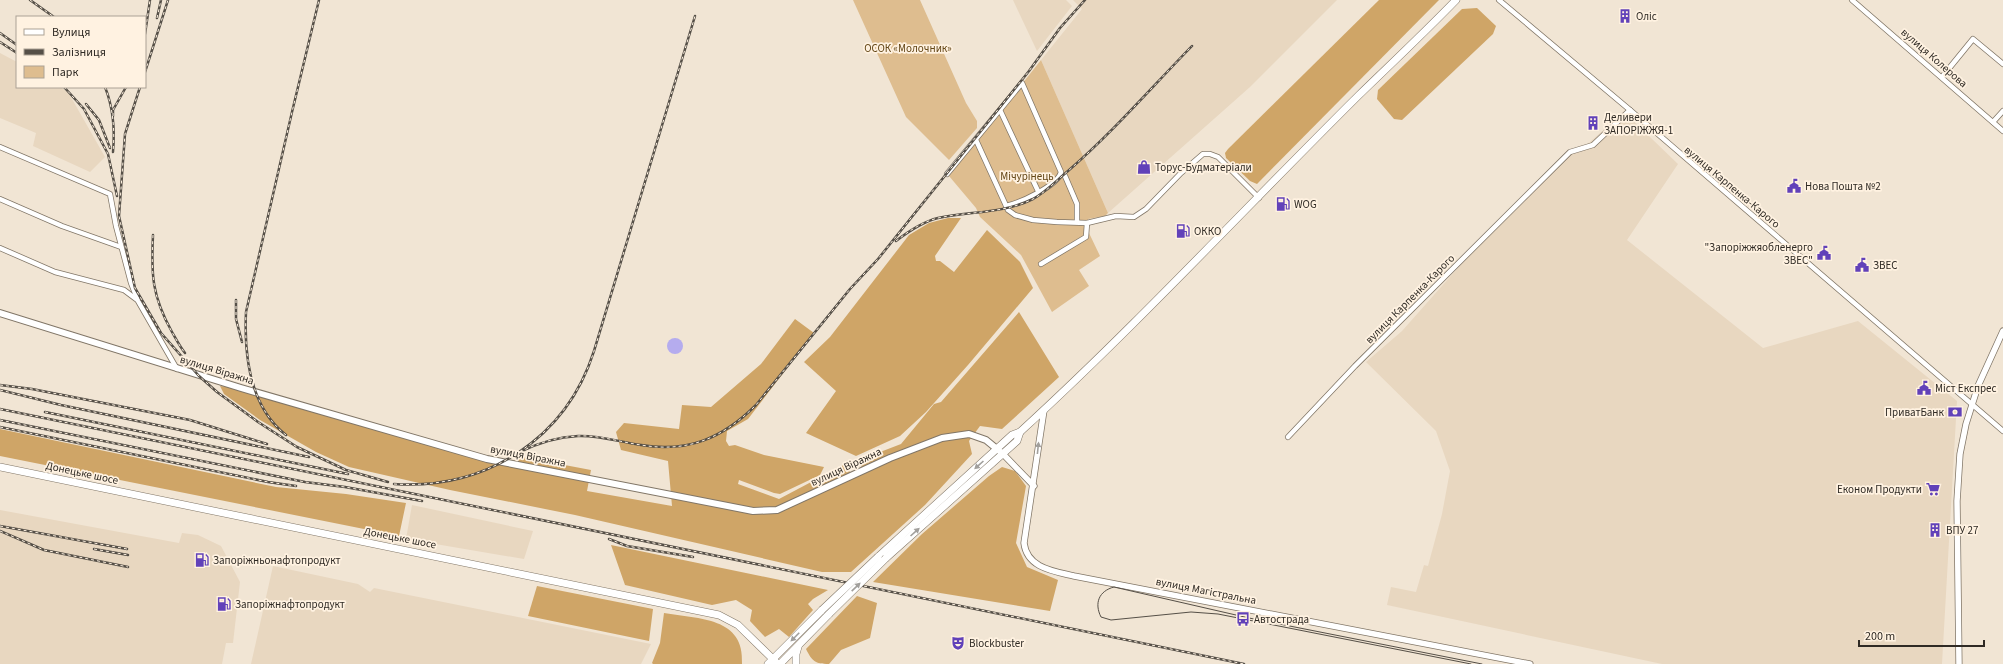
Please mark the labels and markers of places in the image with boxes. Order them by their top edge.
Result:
building icon: Оліс [1617,8,1633,24]
place label: Оліс [1636,9,1657,24]
place label: Деливери ЗАПОРІЖЖЯ-1 [1604,110,1673,138]
building icon: Деливери ЗАПОРІЖЖЯ-1 [1585,115,1601,131]
shop icon: Торус-Будматеріали [1136,159,1152,175]
place label: Торус-Будматеріали [1155,160,1252,175]
public building icon: Нова Пошта №2 [1786,178,1802,194]
place label: Нова Пошта №2 [1805,179,1881,194]
fuel station icon: WOG [1275,196,1291,212]
place label: WOG [1294,197,1317,212]
fuel station icon: ОККО [1175,223,1191,239]
place label: ОККО [1194,224,1221,239]
place label: "Запоріжжяобленерго ЗВЕС" [1704,240,1813,268]
public building icon: "Запоріжжяобленерго ЗВЕС" [1816,245,1832,261]
public building icon: ЗВЕС [1854,257,1870,273]
place label: ЗВЕС [1873,258,1898,273]
public building icon: Мiст Експрес [1916,380,1932,396]
place label: Мiст Експрес [1935,381,1997,396]
bank icon: ПриватБанк [1947,404,1963,420]
place label: ПриватБанк [1885,405,1945,420]
supermarket icon: Економ Продукти [1925,481,1941,497]
place label: Економ Продукти [1837,482,1922,497]
building icon: ВПУ 27 [1927,522,1943,538]
place label: ВПУ 27 [1946,523,1978,538]
fuel station icon: Запоріжньонафтопродукт [194,552,210,568]
place label: Запоріжньонафтопродукт [213,553,340,568]
fuel station icon: Запоріжнафтопродукт [216,596,232,612]
place label: Запоріжнафтопродукт [235,597,345,612]
bus stop icon: Автострада [1235,611,1251,627]
place label: Автострада [1254,612,1309,627]
theatre icon: Blockbuster [950,635,966,651]
place label: Blockbuster [969,636,1024,651]

